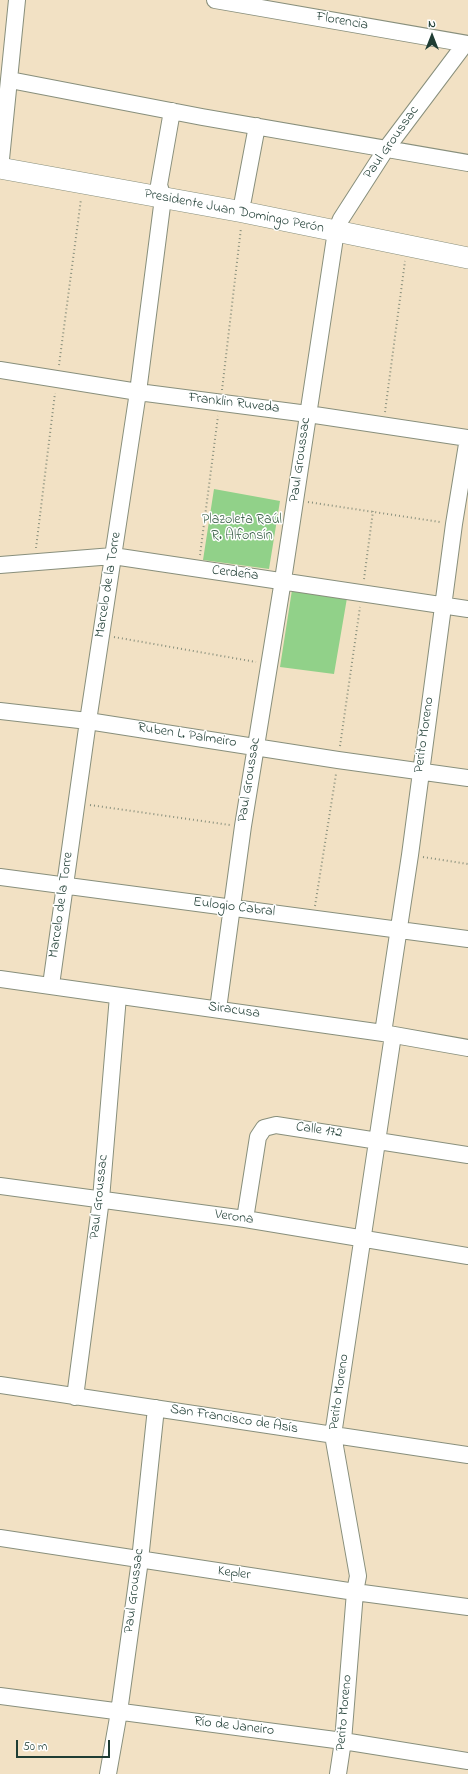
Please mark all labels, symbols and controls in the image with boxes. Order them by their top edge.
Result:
street label: Florencia [315,9,369,35]
north arrow [412,16,452,56]
text: N [428,16,436,32]
street label: Paul Groussac [361,103,423,183]
street label: Presidente Juan Domingo Perón [143,186,325,238]
street label: Franklin Ruveda [188,390,280,418]
street label: Paul Groussac [287,417,315,503]
park label: Plazoleta Raúl R. Alfonsín [202,513,282,546]
street label: Marcelo de la Torre [92,531,126,639]
street label: Cerdeña [211,563,259,585]
street label: Perito Moreno [411,696,439,774]
street label: Ruben L. Palmeiro [136,720,238,752]
street label: Paul Groussac [235,737,265,823]
street label: Marcelo de la Torre [46,851,78,959]
street label: Eulogio Cabral [192,895,276,921]
street label: Siracusa [207,999,261,1023]
street label: Calle 172 [295,1119,343,1143]
street label: Paul Groussac [87,1154,113,1240]
street label: Verona [214,1207,254,1229]
street label: Perito Moreno [326,1353,354,1431]
street label: San Francisco de Asís [169,1402,299,1438]
street label: Paul Groussac [121,1548,149,1634]
street label: Kepler [216,1563,252,1585]
street label: Perito Moreno [333,1674,357,1752]
street label: Río de Janeiro [193,1714,275,1740]
scale bar [18,1732,112,1758]
text: 50 m [23,1738,47,1756]

